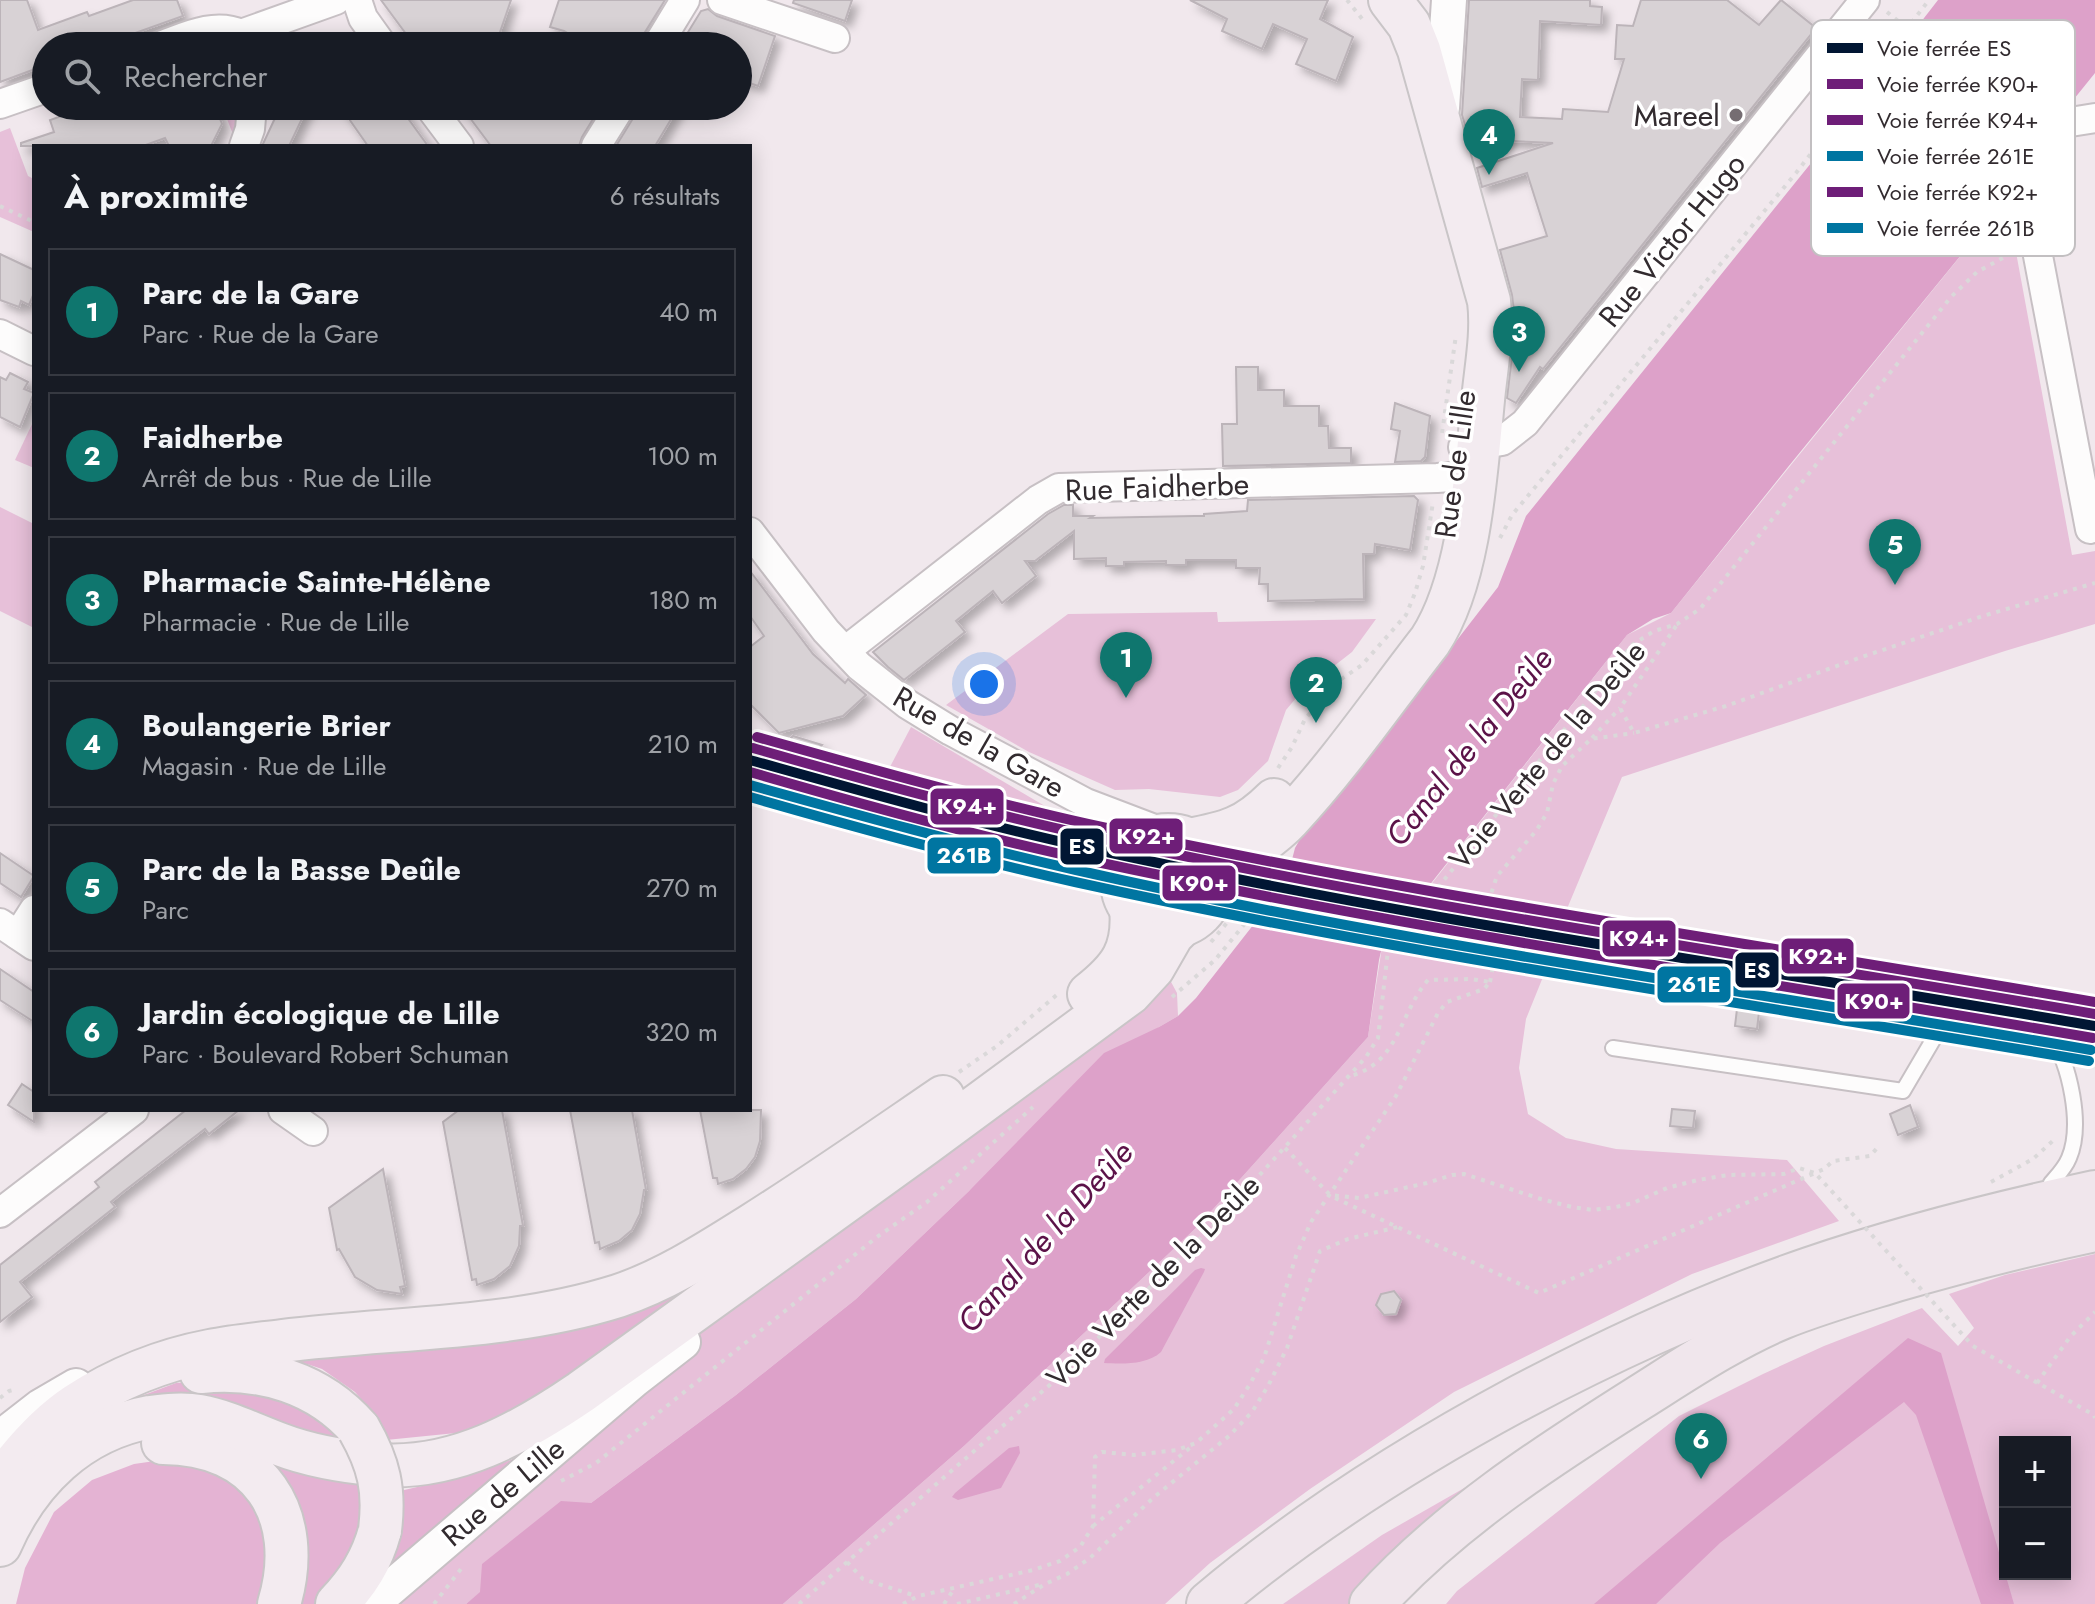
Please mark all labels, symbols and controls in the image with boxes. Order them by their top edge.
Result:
legend [1811,20,2075,256]
search box [32,32,752,120]
text: Voie ferrée ES [1877,32,2011,64]
icon: search [60,54,104,98]
text: Rechercher [124,55,267,98]
text: Voie ferrée K90+ [1877,68,2039,100]
place label: Mareel [1634,94,1720,137]
text: Voie ferrée K94+ [1877,104,2039,136]
marker: Mareel [1727,106,1745,124]
pin: 4 [1463,109,1515,175]
text: Voie ferrée 261E [1877,140,2034,172]
street label: Rue Victor Hugo [1588,144,1756,336]
text: À proximité [64,172,248,221]
text: Voie ferrée K92+ [1877,176,2038,208]
text: 6 résultats [610,177,720,215]
text: Voie ferrée 261B [1877,212,2034,244]
text: Parc de la Gare [142,272,359,315]
text: 1 [85,293,99,331]
text: 40 m [659,293,718,331]
pin: 3 [1493,306,1545,372]
text: Parc · Rue de la Gare [142,315,379,353]
street label: Rue de Lille [1423,387,1487,541]
text: Faidherbe [142,416,283,459]
text: 2 [83,437,101,475]
text: 100 m [647,437,718,475]
text: Arrêt de bus · Rue de Lille [142,459,432,497]
street label: Rue Faidherbe [1064,462,1250,512]
pin: 5 [1869,519,1921,585]
text: Pharmacie Sainte-Hélène [142,560,491,603]
text: 3 [84,581,100,619]
text: 180 m [648,581,718,619]
text: Pharmacie · Rue de Lille [142,603,409,641]
street label: Voie Verte de la Deûle [1438,631,1656,879]
pin: 1 [1100,632,1152,698]
water label: Canal de la Deûle [1374,638,1564,856]
pin: 2 [1290,657,1342,723]
your location [964,664,1004,704]
street label: Rue de la Gare [885,675,1073,809]
text: Boulangerie Brier [142,704,391,747]
text: 4 [83,725,101,763]
text: 210 m [648,725,718,763]
text: Magasin · Rue de Lille [142,747,386,785]
line badge: K94+ [929,787,1005,826]
text: K94+ [937,790,997,822]
line badge: K92+ [1108,817,1184,855]
text: K92+ [1116,820,1176,852]
line badge: ES [1059,827,1105,866]
text: ES [1068,830,1096,862]
line badge: 261B [926,836,1002,875]
text: 261B [937,839,991,871]
text: Parc de la Basse Deûle [142,848,461,891]
line badge: K90+ [1161,864,1237,902]
text: K90+ [1169,867,1229,899]
text: 5 [84,869,100,907]
text: 270 m [646,869,718,907]
text: Parc [142,891,189,929]
line badge: K94+ [1601,919,1677,958]
text: K94+ [1609,922,1669,954]
line badge: K92+ [1780,937,1855,975]
text: K92+ [1788,940,1848,972]
line badge: ES [1734,951,1780,989]
text: ES [1743,954,1771,986]
line badge: 261E [1656,965,1732,1004]
text: 261E [1667,968,1721,1000]
line badge: K90+ [1836,982,1911,1020]
text: K90+ [1844,985,1904,1017]
text: Jardin écologique de Lille [142,992,500,1035]
text: 6 [83,1013,101,1051]
text: 320 m [645,1013,718,1051]
text: Parc · Boulevard Robert Schuman [142,1035,509,1073]
water label: Canal de la Deûle [946,1131,1144,1343]
street label: Voie Verte de la Deûle [1036,1164,1270,1398]
pin: 6 [1675,1413,1727,1479]
street label: Rue de Lille [432,1428,574,1556]
map controls [1999,1436,2071,1580]
button: + [1999,1436,2071,1508]
button: − [1999,1508,2071,1580]

